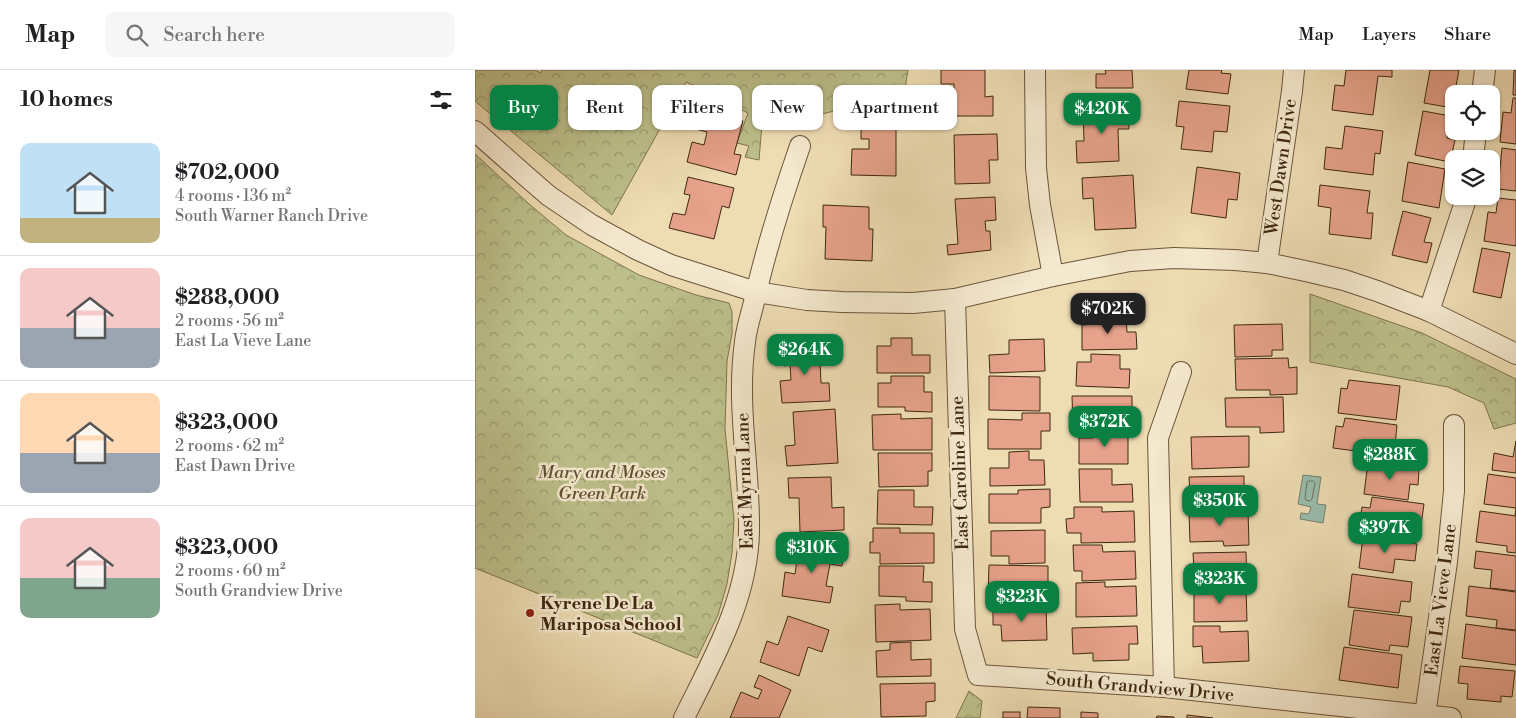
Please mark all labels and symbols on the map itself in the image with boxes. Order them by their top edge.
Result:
pin: $420K [1067,92,1137,135]
street label: West Dawn Drive [1260,97,1302,238]
pin: $702K [1073,292,1143,335]
pin: $264K [770,334,840,376]
street label: East Caroline Lane [946,395,974,551]
pin: $372K [1070,406,1140,448]
street label: East Myrna Lane [731,412,759,550]
pin: $288K [1355,438,1425,481]
park label: Mary and Moses Green Park [538,461,666,505]
pin: $350K [1185,484,1255,527]
pin: $397K [1350,512,1420,554]
street label: East La Vieve Lane [1420,522,1462,678]
pin: $310K [777,532,847,574]
pin: $323K [1185,562,1255,605]
pin: $323K [987,580,1057,623]
place label: Kyrene De La Mariposa School [540,592,682,636]
marker: Kyrene De La Mariposa School [524,607,536,619]
street label: South Grandview Drive [1045,667,1235,707]

